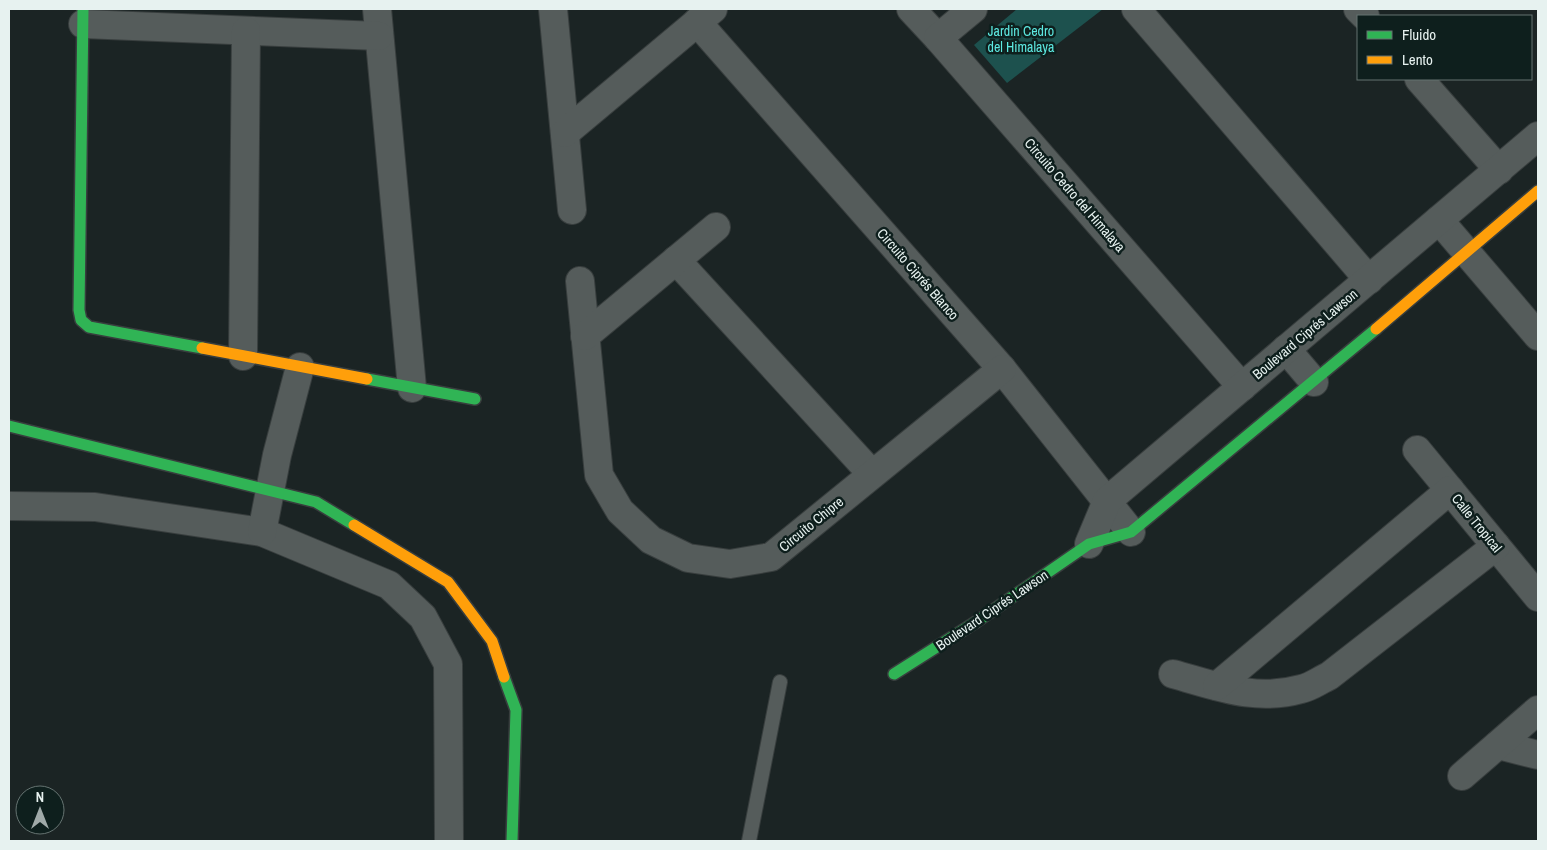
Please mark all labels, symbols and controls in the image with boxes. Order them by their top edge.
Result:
legend [1357,15,1532,80]
park label: Jardin Cedro del Himalaya [988,22,1055,56]
text: Fluido [1402,24,1436,45]
text: Lento [1402,49,1433,70]
street label: Circuito Cedro del Himalaya [1021,134,1130,256]
street label: Circuito Ciprés Blanco [873,225,963,323]
street label: Boulevard Ciprés Lawson [1249,285,1361,383]
street label: Calle Tropical [1448,490,1506,556]
street label: Circuito Chipre [775,493,847,555]
street label: Boulevard Ciprés Lawson [932,566,1052,654]
north arrow [15,785,65,835]
text: N [36,788,44,806]

